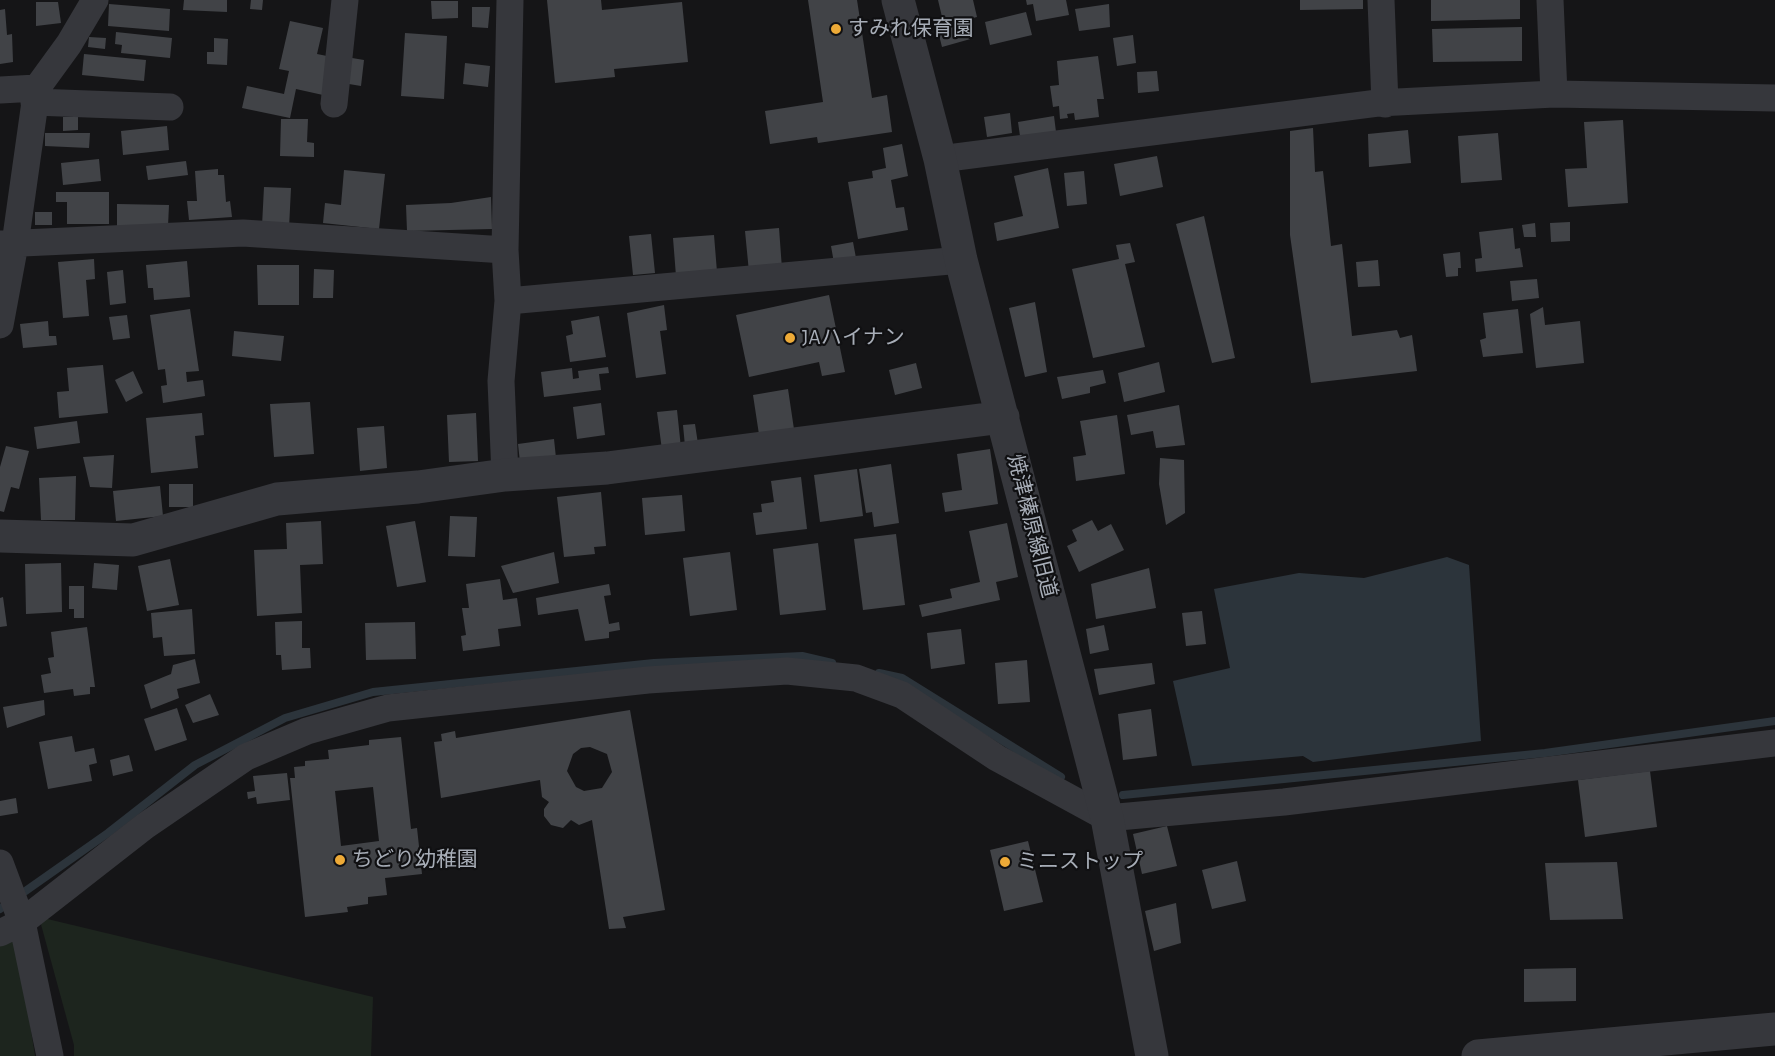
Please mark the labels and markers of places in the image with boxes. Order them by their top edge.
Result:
place label: すみれ保育園 [848,16,974,42]
marker: すみれ保育園 [829,22,843,36]
place label: JAハイナン [802,325,905,351]
marker: JAハイナン [783,331,797,345]
place label: ちどり幼稚園 [352,847,478,873]
place label: ミニストップ [1017,849,1143,875]
marker: ちどり幼稚園 [333,853,347,867]
marker: ミニストップ [998,855,1012,869]

